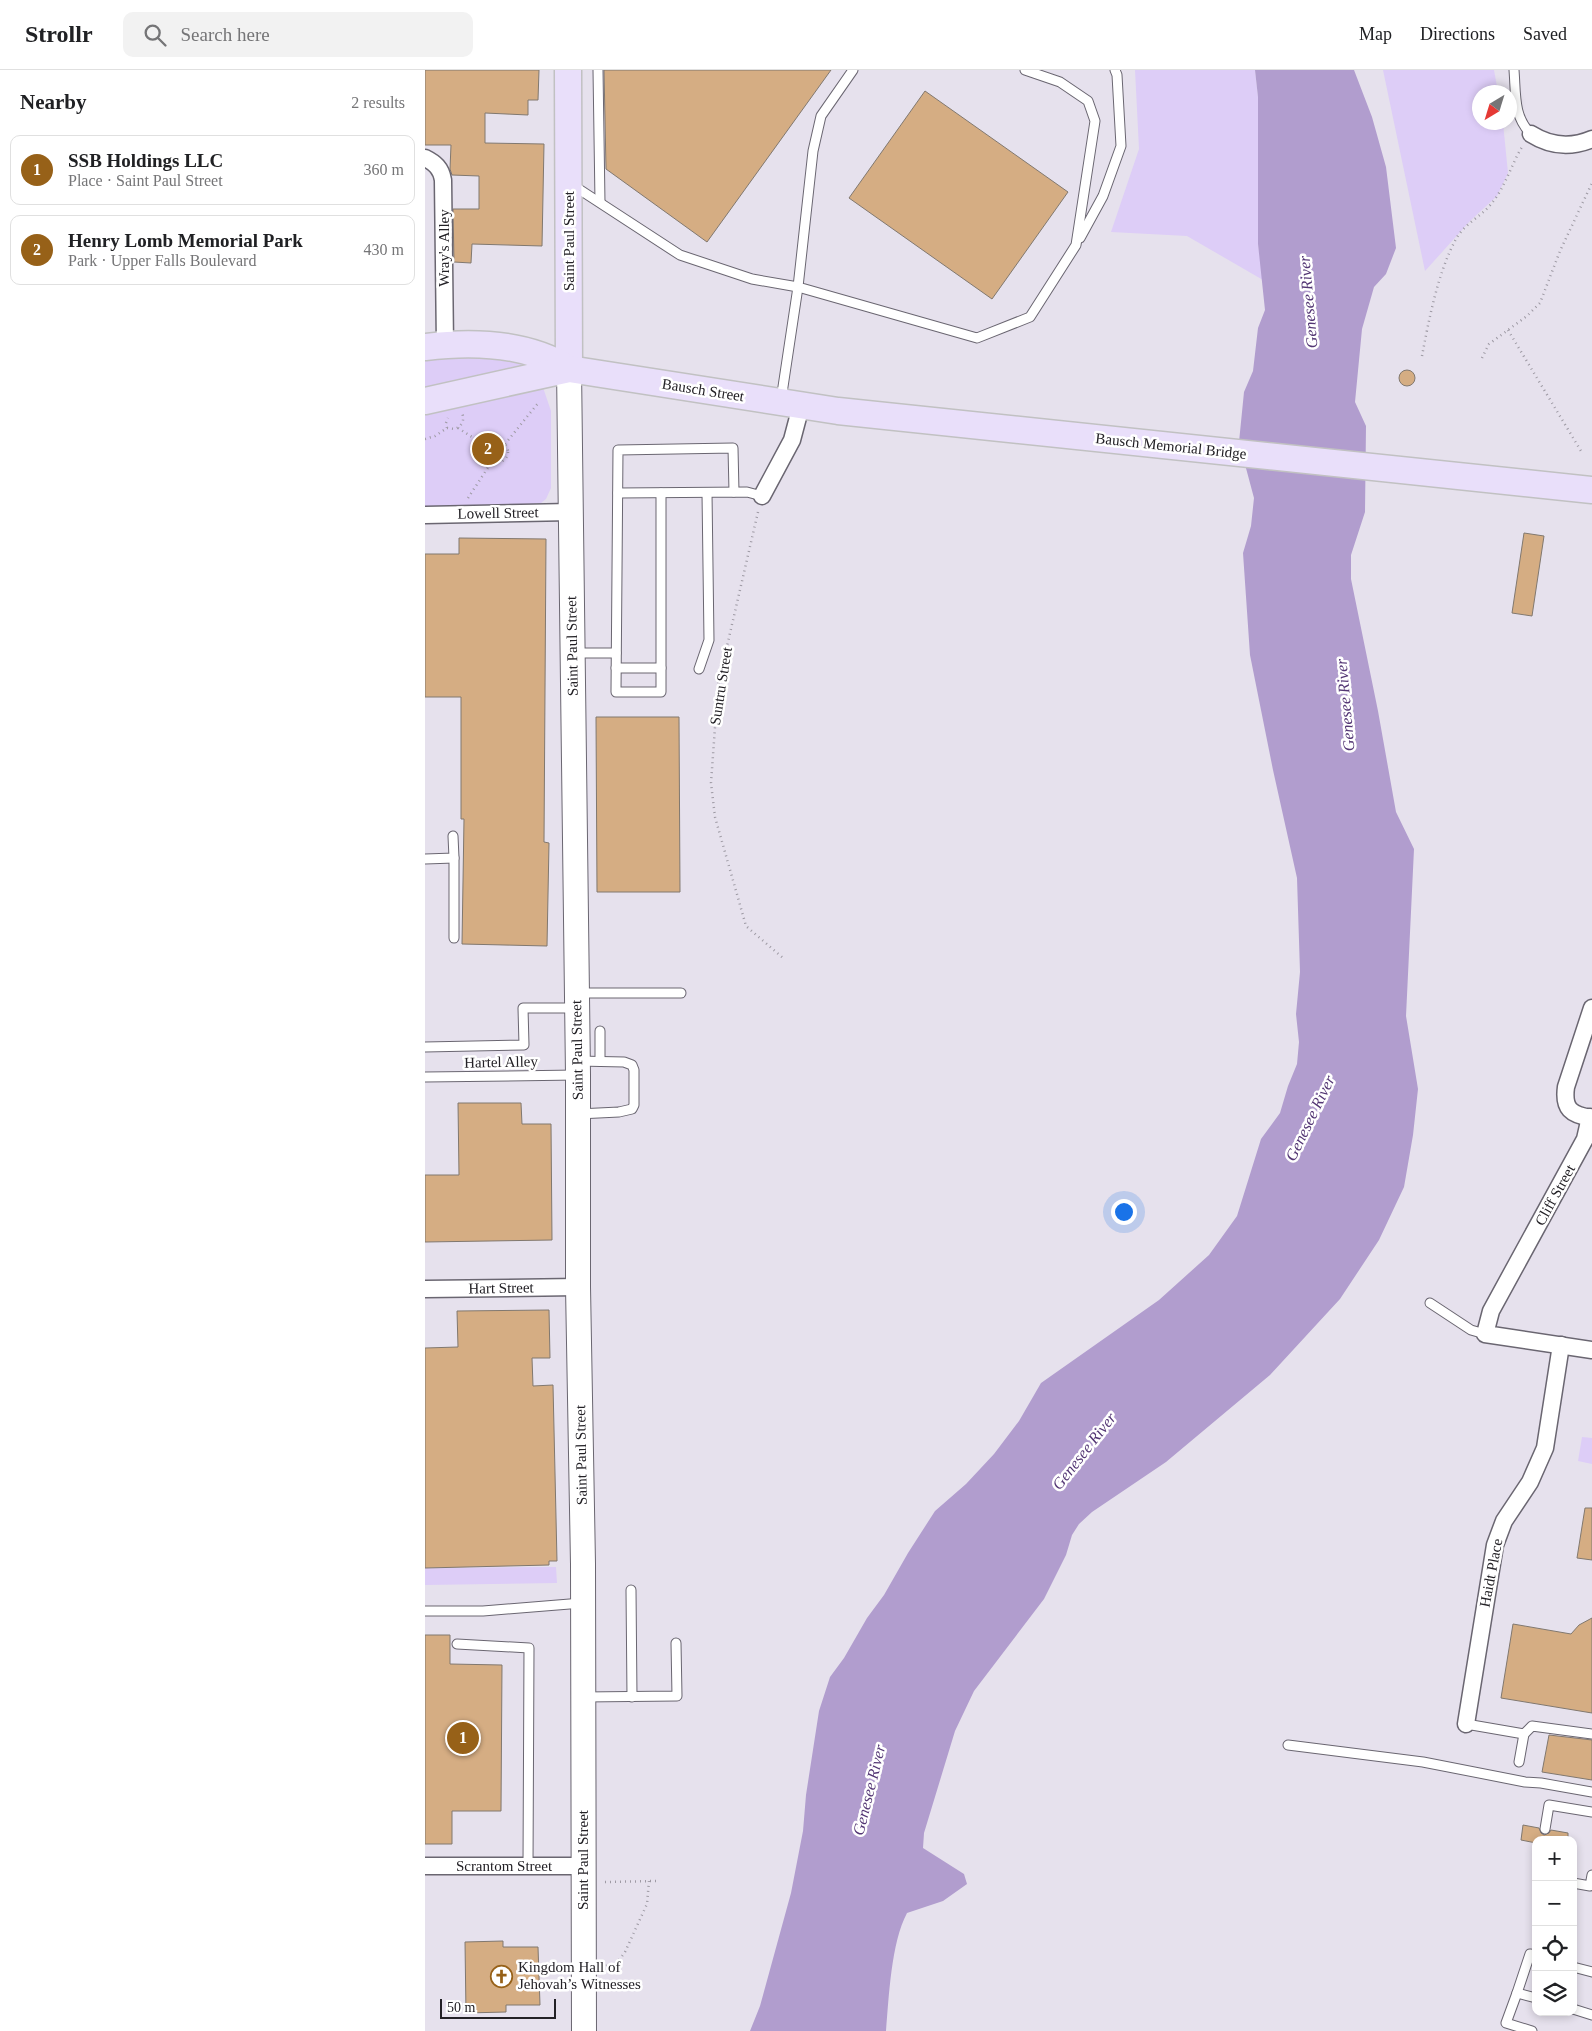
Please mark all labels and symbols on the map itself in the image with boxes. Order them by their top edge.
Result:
north arrow [1472,85,1517,130]
street label: Saint Paul Street [561,190,577,291]
street label: Wray's Alley [436,209,452,287]
water label: Genesee River [1295,254,1321,349]
street label: Bausch Street [661,376,746,405]
pin: 2 [472,430,504,468]
street label: Bausch Memorial Bridge [1095,430,1248,462]
street label: Lowell Street [457,504,540,522]
street label: Saint Paul Street [563,595,581,696]
street label: Suntru Street [707,645,735,726]
water label: Genesee River [1332,657,1358,752]
street label: Saint Paul Street [568,999,586,1100]
street label: Hartel Alley [464,1053,538,1071]
water label: Genesee River [1282,1072,1338,1163]
street label: Cliff Street [1532,1161,1579,1228]
your location [1111,1199,1137,1225]
street label: Hart Street [468,1279,535,1297]
street label: Saint Paul Street [572,1404,590,1505]
water label: Genesee River [1049,1409,1120,1493]
street label: Haidt Place [1477,1537,1506,1609]
pin: 1 [447,1719,479,1757]
water label: Genesee River [850,1742,889,1837]
street label: Saint Paul Street [575,1809,591,1910]
street label: Scrantom Street [456,1858,553,1874]
place label: Kingdom Hall of Jehovah’s Witnesses [518,1959,641,1992]
church icon: Kingdom Hall of Jehovah’s Witnesses [490,1964,514,1988]
scale bar [440,1996,556,2019]

